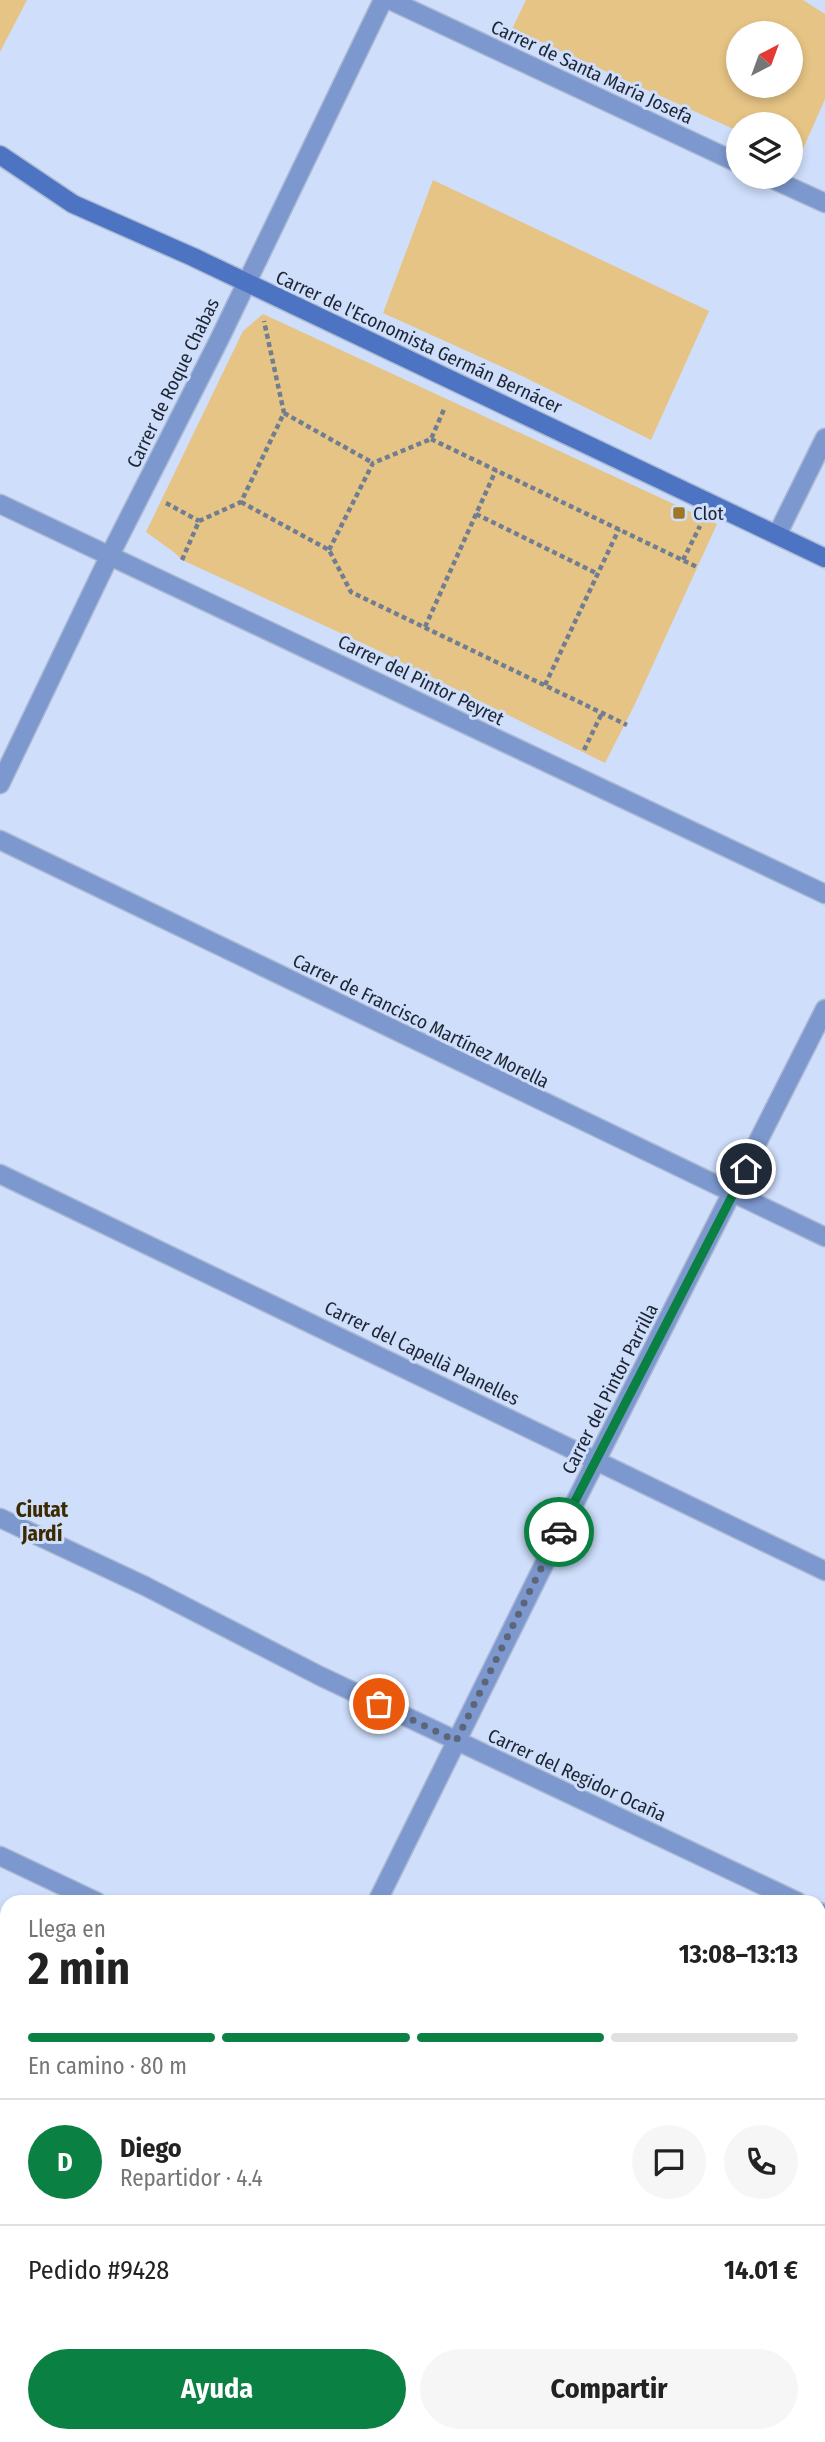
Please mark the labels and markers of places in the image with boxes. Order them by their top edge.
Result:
place label: Clot [693,502,724,525]
marker: Clot [671,505,687,521]
pin [716,1139,776,1199]
pin [349,1674,409,1734]

